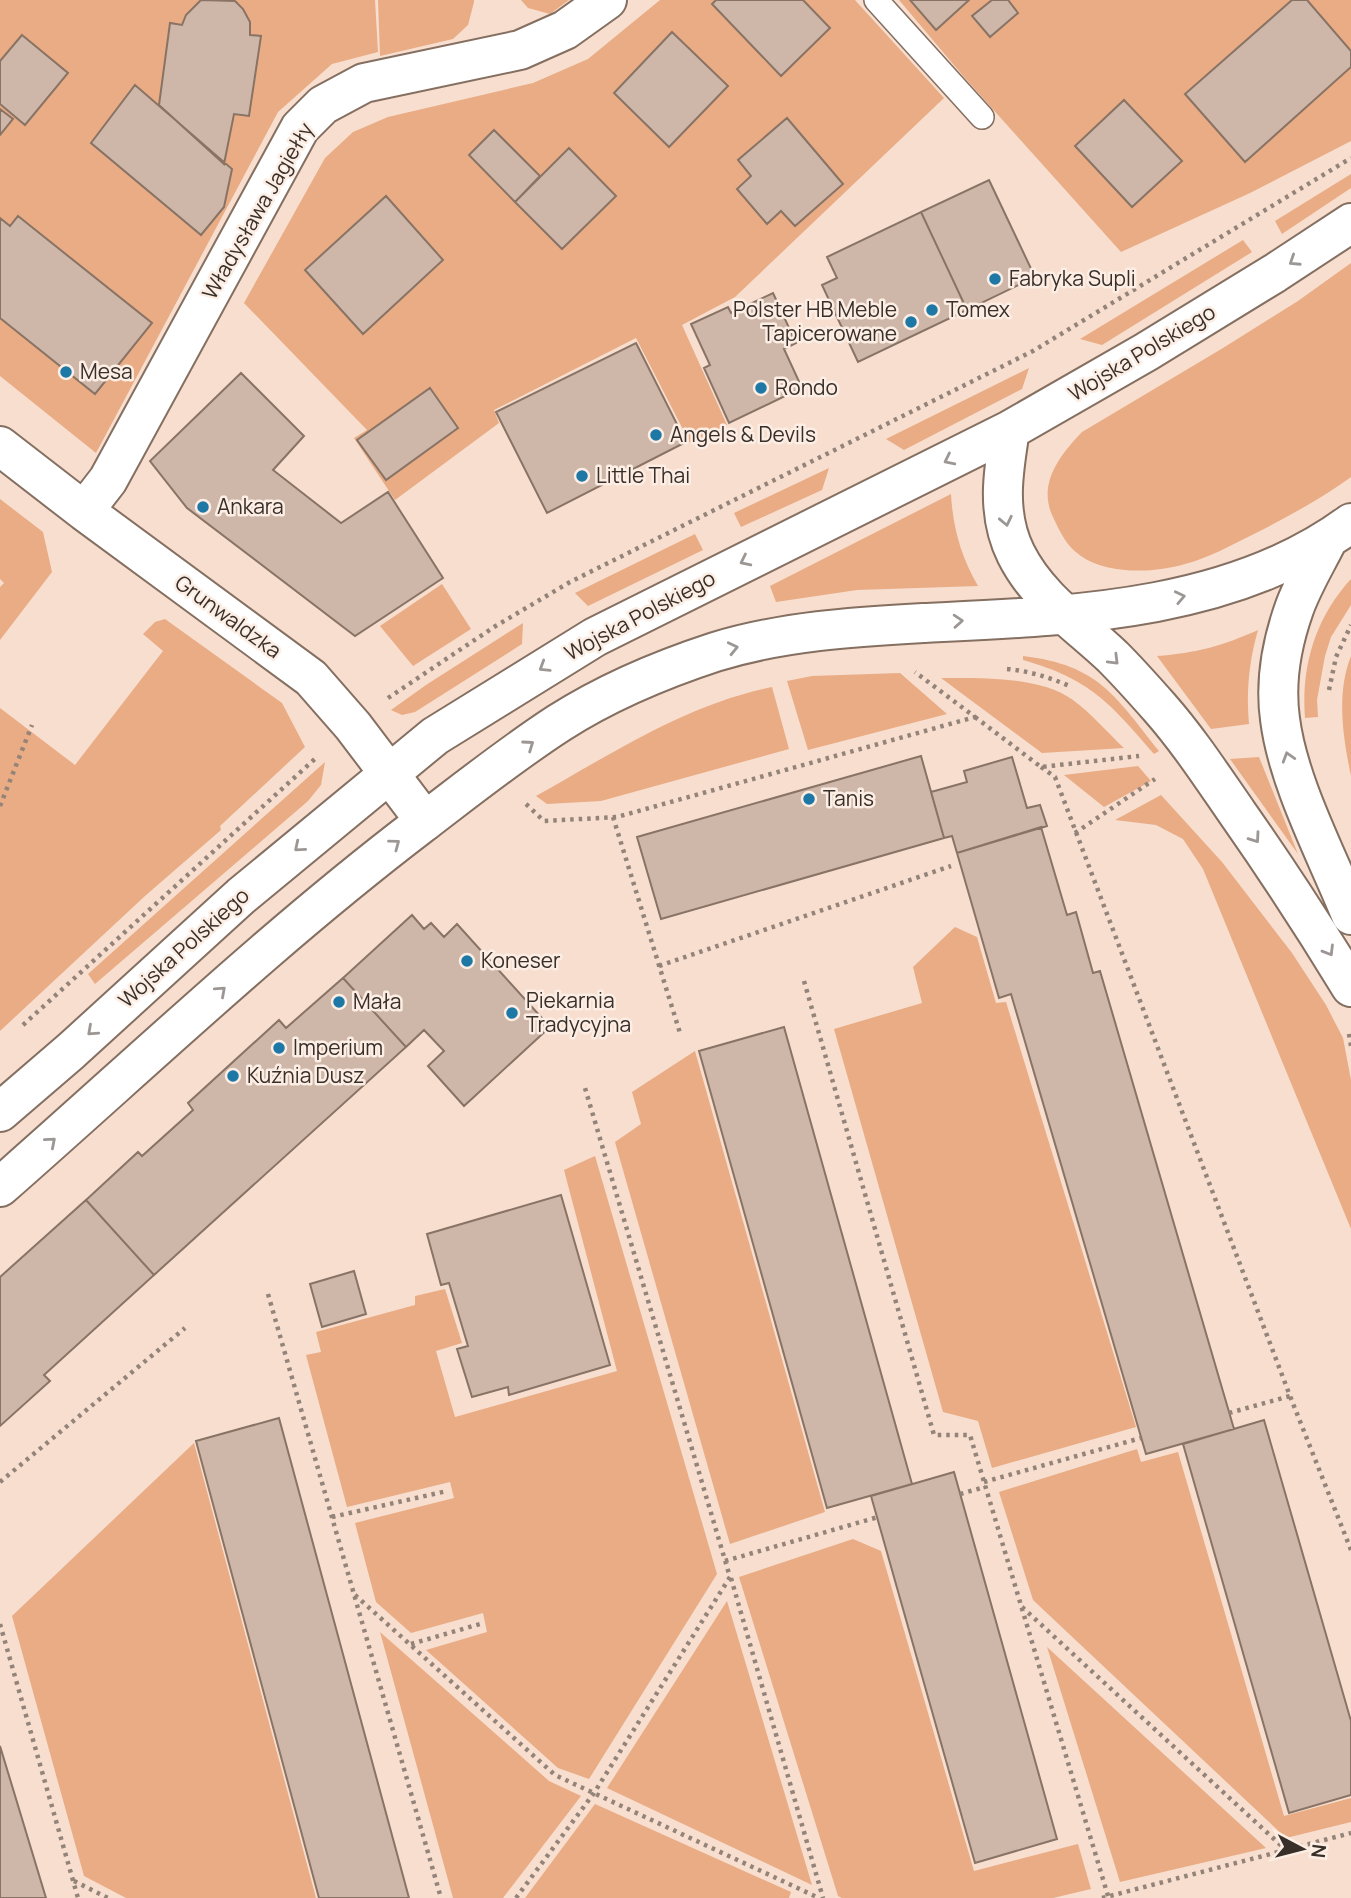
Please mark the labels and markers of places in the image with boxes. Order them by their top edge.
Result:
place label: Fabryka Supli [1009,264,1136,292]
marker: Fabryka Supli [987,271,1003,287]
place label: Polster HB Meble Tapicerowane [733,295,897,347]
place label: Tomex [946,295,1010,323]
marker: Tomex [924,302,940,318]
marker: Polster HB Meble Tapicerowane [903,314,919,330]
place label: Mesa [80,357,133,385]
marker: Mesa [58,364,74,380]
place label: Rondo [775,373,838,401]
marker: Rondo [753,380,769,396]
place label: Angels & Devils [670,420,816,448]
marker: Angels & Devils [648,427,664,443]
place label: Little Thai [596,461,690,489]
marker: Little Thai [574,468,590,484]
place label: Ankara [217,492,284,520]
marker: Ankara [195,499,211,515]
place label: Tanis [823,784,874,812]
marker: Tanis [801,791,817,807]
place label: Koneser [481,946,561,974]
marker: Koneser [459,953,475,969]
place label: Piekarnia Tradycyjna [526,986,631,1038]
place label: Mała [353,987,401,1015]
marker: Mała [331,994,347,1010]
marker: Piekarnia Tradycyjna [504,1005,520,1021]
place label: Imperium [293,1033,383,1061]
marker: Imperium [271,1040,287,1056]
place label: Kuźnia Dusz [247,1061,364,1089]
marker: Kuźnia Dusz [225,1068,241,1084]

